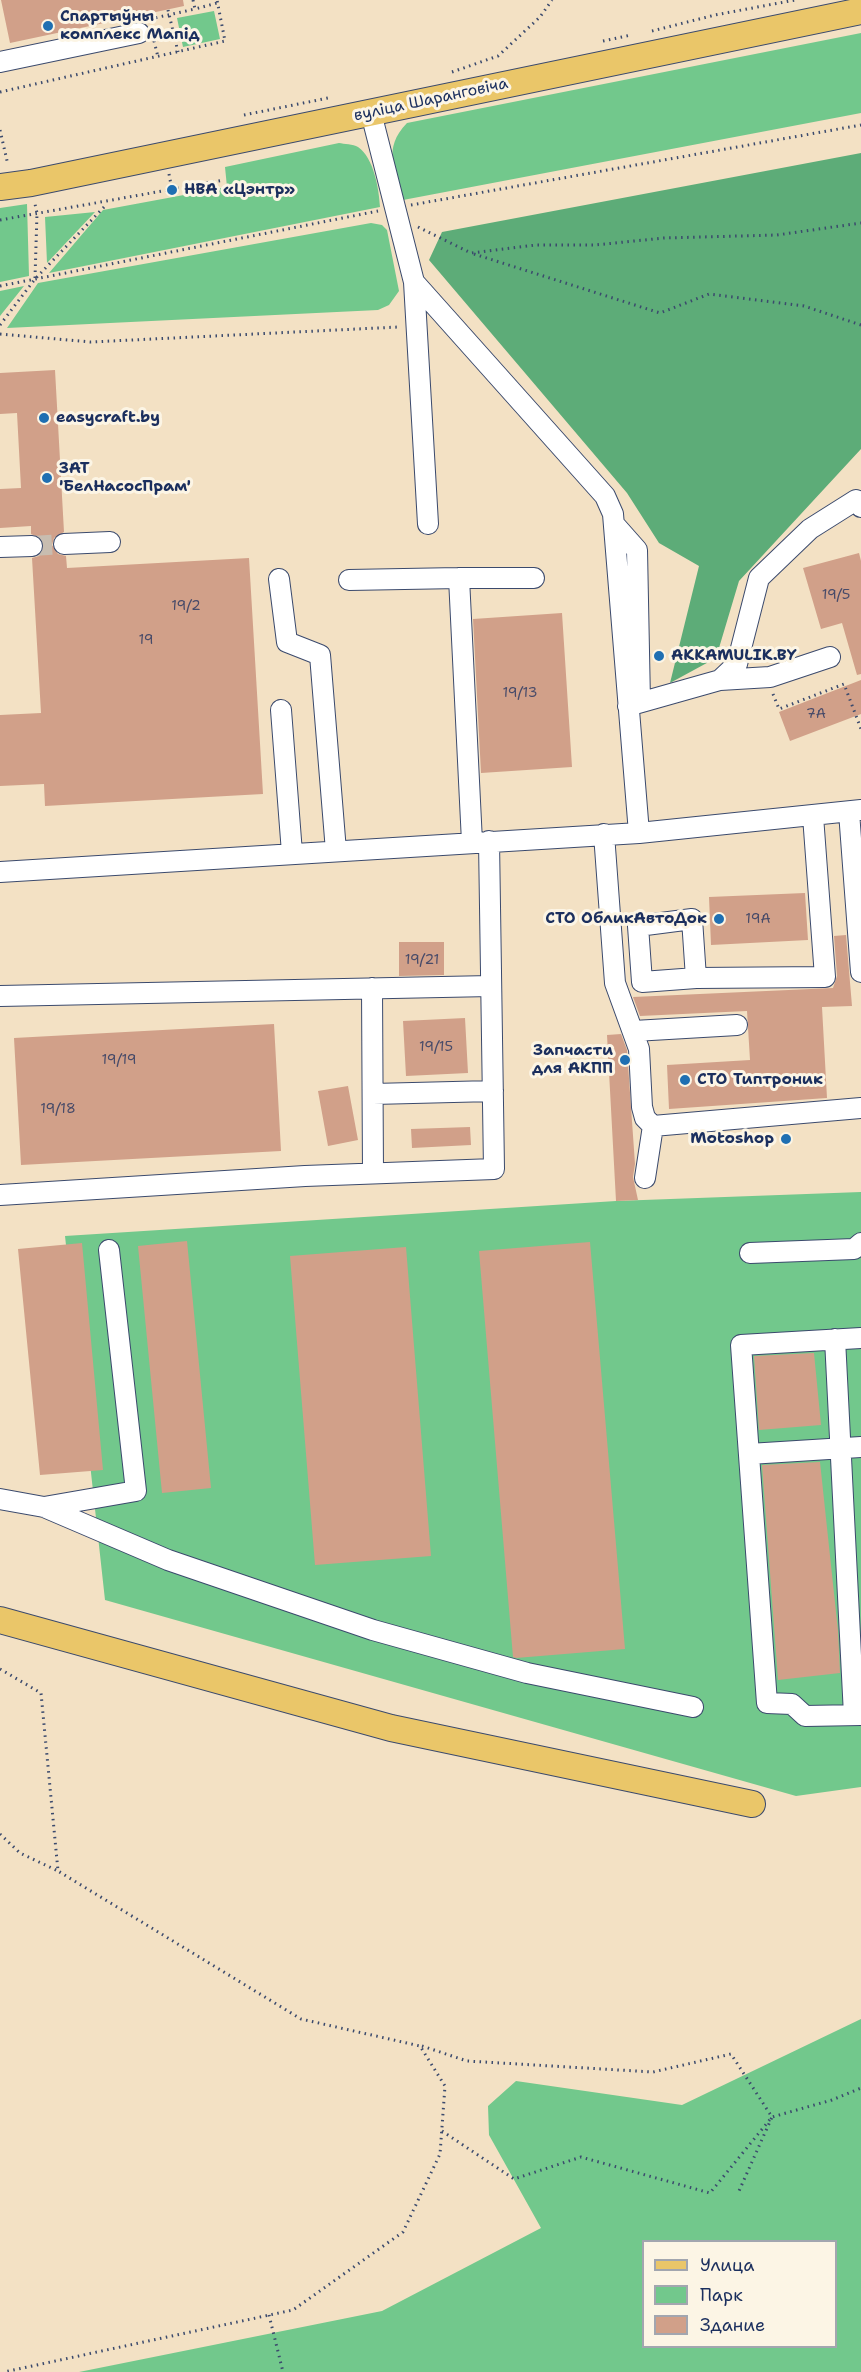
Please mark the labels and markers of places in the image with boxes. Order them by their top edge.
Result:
place label: Спартыўны комплекс Мапід [60,7,200,45]
marker: Спартыўны комплекс Мапід [41,19,55,33]
place label: НВА «Цэнтр» [184,180,295,200]
marker: НВА «Цэнтр» [165,183,179,197]
place label: easycraft.by [56,408,160,428]
marker: easycraft.by [37,411,51,425]
place label: ЗАТ 'БелНасосПрам' [59,459,191,497]
marker: ЗАТ 'БелНасосПрам' [40,471,54,485]
place label: AKKAMULIK.BY [671,646,797,666]
marker: AKKAMULIK.BY [652,649,666,663]
place label: СТО ОбликАвтоДок [545,909,707,929]
marker: СТО ОбликАвтоДок [712,912,726,926]
place label: Запчасти для АКПП [532,1041,613,1079]
marker: Запчасти для АКПП [618,1053,632,1067]
place label: СТО Типтроник [697,1070,823,1090]
marker: СТО Типтроник [678,1073,692,1087]
place label: Motoshop [690,1129,774,1149]
marker: Motoshop [779,1132,793,1146]

